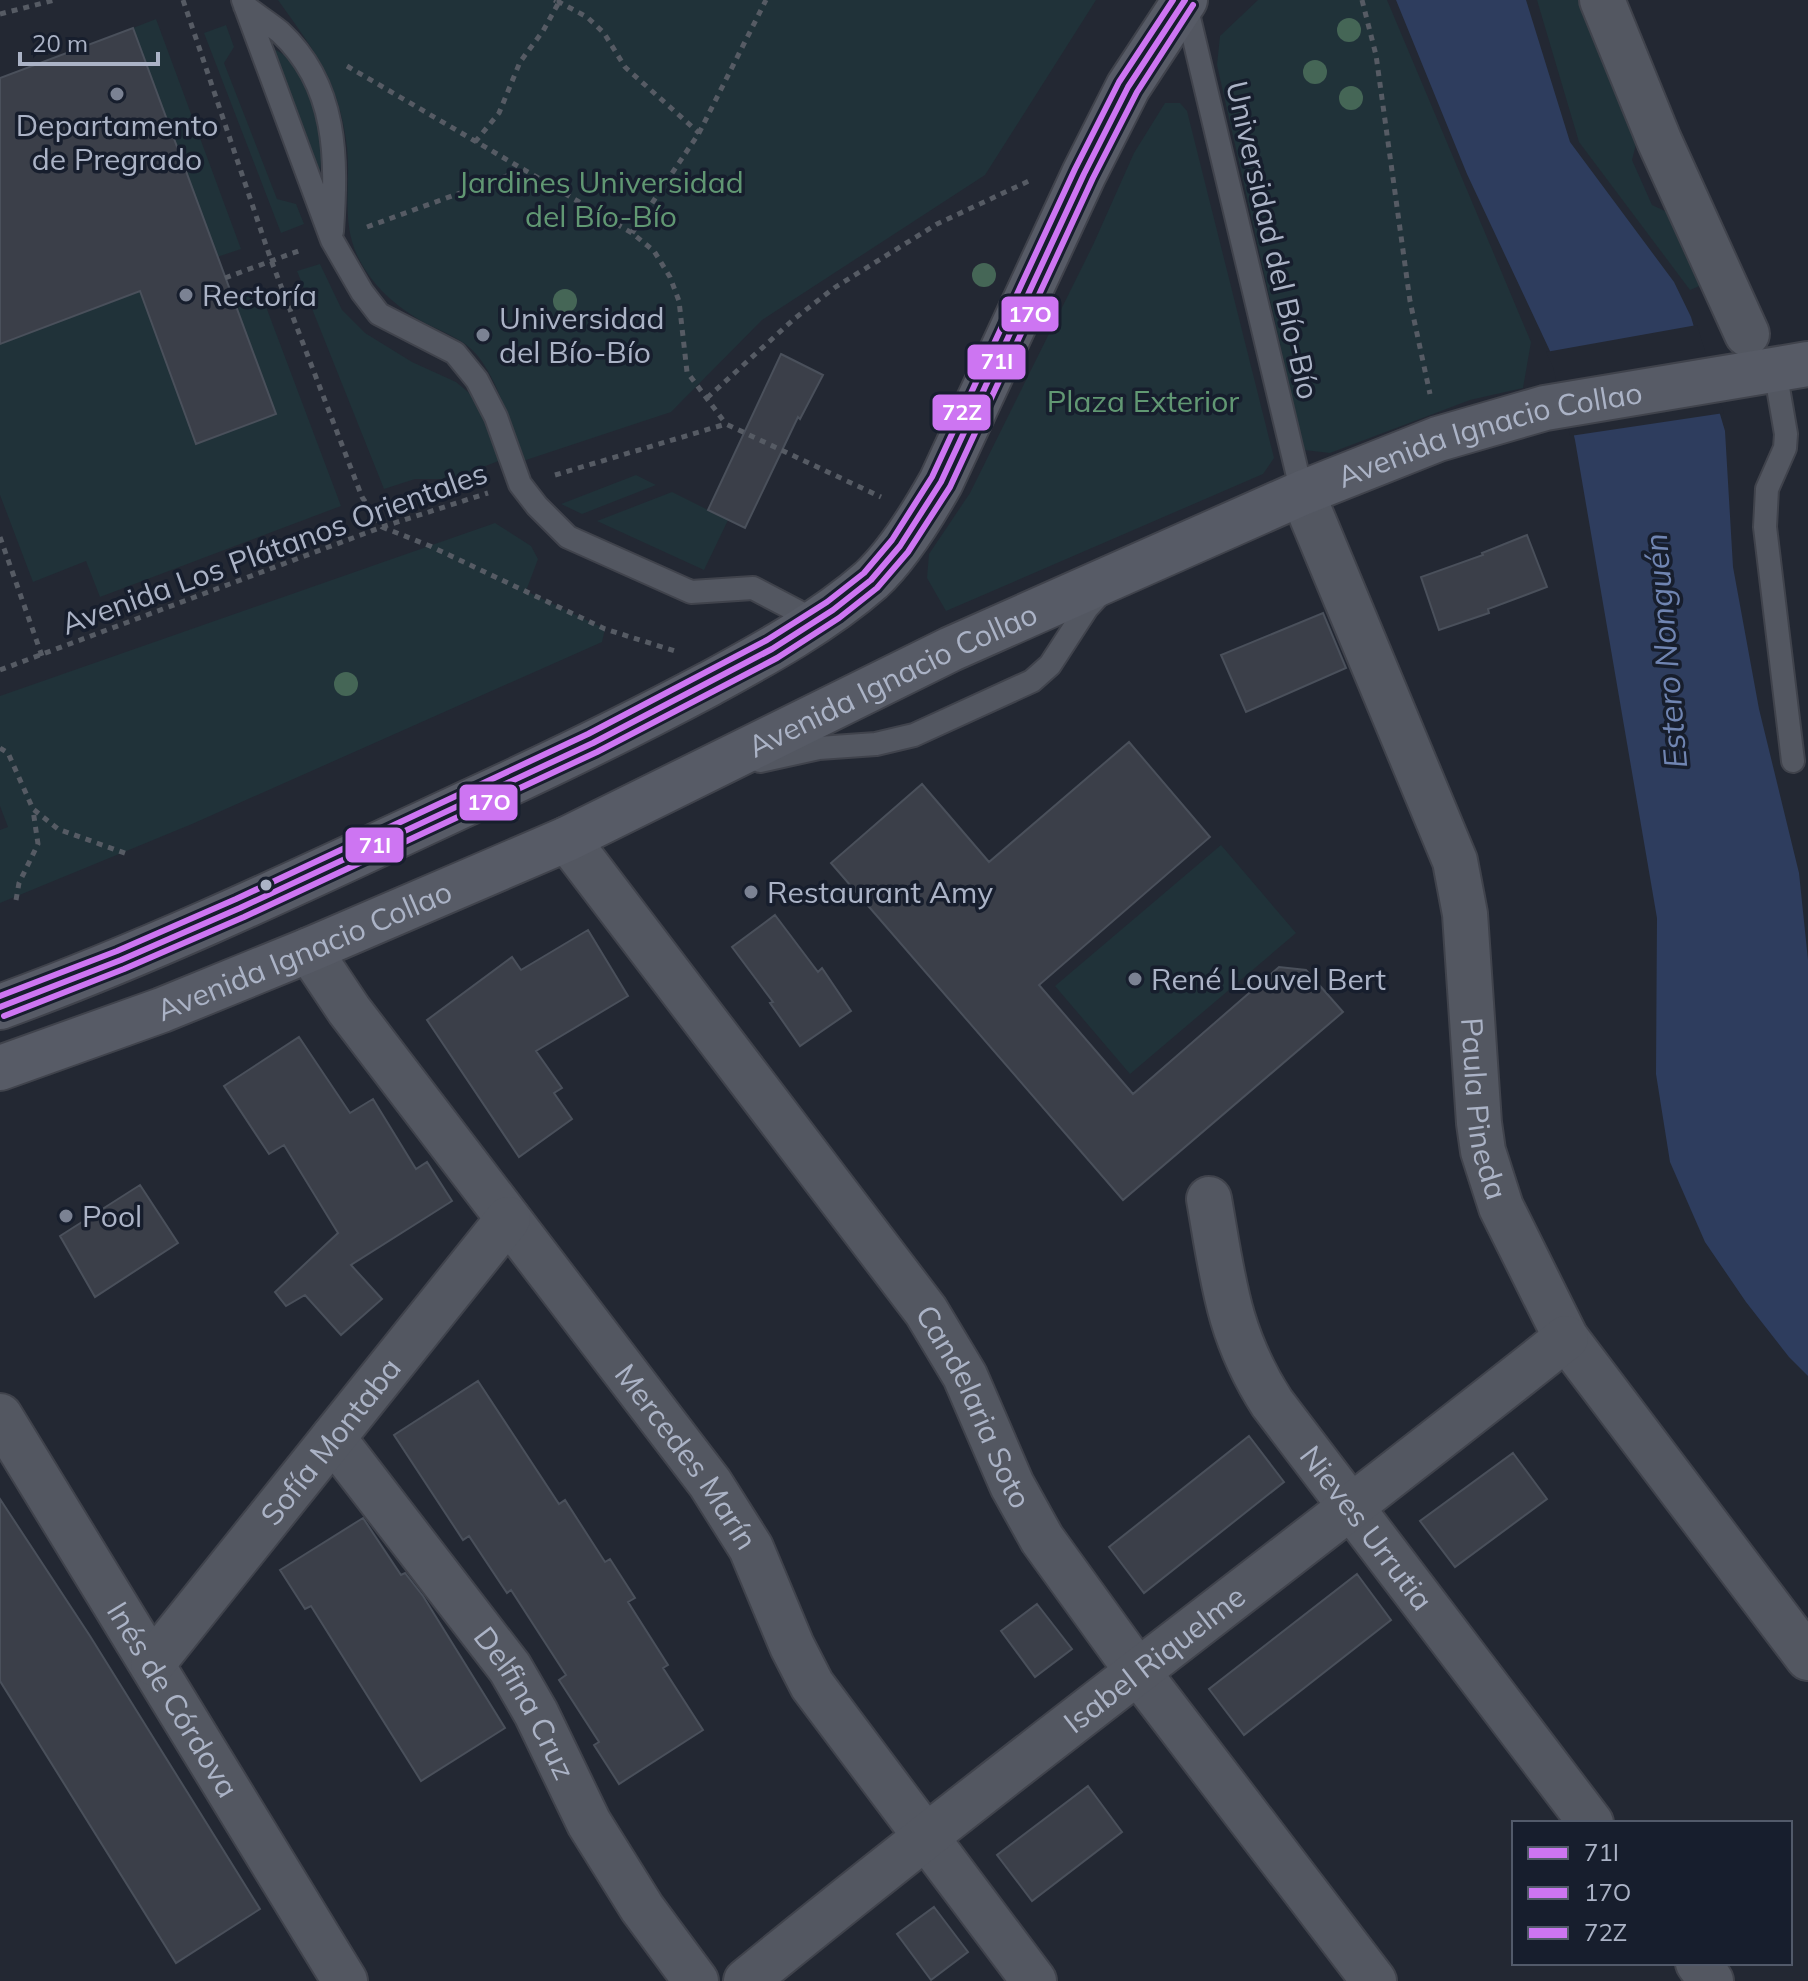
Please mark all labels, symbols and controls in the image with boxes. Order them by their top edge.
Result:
scale bar [20,16,158,66]
text: 20 m [32,28,88,58]
street label: Universidad del Bío-Bío [1218,77,1328,403]
marker: Departamento de Pregrado [108,85,126,103]
place label: Departamento de Pregrado [16,106,218,178]
park label: Jardines Universidad del Bío-Bío [458,163,744,235]
place label: Rectoría [202,276,317,314]
marker: Rectoría [177,286,195,304]
line badge: 17O [1000,295,1060,333]
place label: Universidad del Bío-Bío [499,299,664,371]
text: 17O [1008,300,1052,328]
marker: Universidad del Bío-Bío [474,326,492,344]
line badge: 71I [966,343,1027,381]
text: 71I [981,347,1013,375]
street label: Avenida Ignacio Collao [1332,373,1645,496]
park label: Plaza Exterior [1047,382,1239,420]
line badge: 72Z [931,393,992,432]
text: 72Z [942,398,982,426]
street label: Avenida Los Plátanos Orientales [56,453,492,643]
water label: Estero Nonguén [1635,532,1695,770]
street label: Avenida Ignacio Collao [742,594,1043,766]
line badge: 17O [458,783,519,822]
text: 17O [467,788,511,816]
line badge: 71I [344,826,405,864]
text: 71I [359,831,391,859]
street label: Avenida Ignacio Collao [151,872,457,1029]
place label: Restaurant Amy [767,873,993,911]
unlabelled marker [258,877,274,893]
marker: Restaurant Amy [742,883,760,901]
place label: René Louvel Bert [1151,960,1386,998]
marker: René Louvel Bert [1126,970,1144,988]
street label: Paula Pineda [1453,1016,1516,1204]
place label: Pool [82,1197,142,1235]
marker: Pool [57,1207,75,1225]
street label: Candelaria Soto [908,1298,1040,1515]
street label: Sofía Montaba [252,1350,409,1533]
street label: Mercedes Marín [607,1356,766,1557]
street label: Nieves Urrutia [1292,1438,1441,1618]
street label: Isabel Riquelme [1056,1577,1253,1741]
street label: Inés de Córdova [99,1595,247,1804]
street label: Delfina Cruz [466,1619,584,1785]
legend [1512,1821,1792,1965]
text: 71I [1584,1837,1619,1867]
text: 17O [1584,1877,1631,1907]
text: 72Z [1584,1917,1627,1947]

